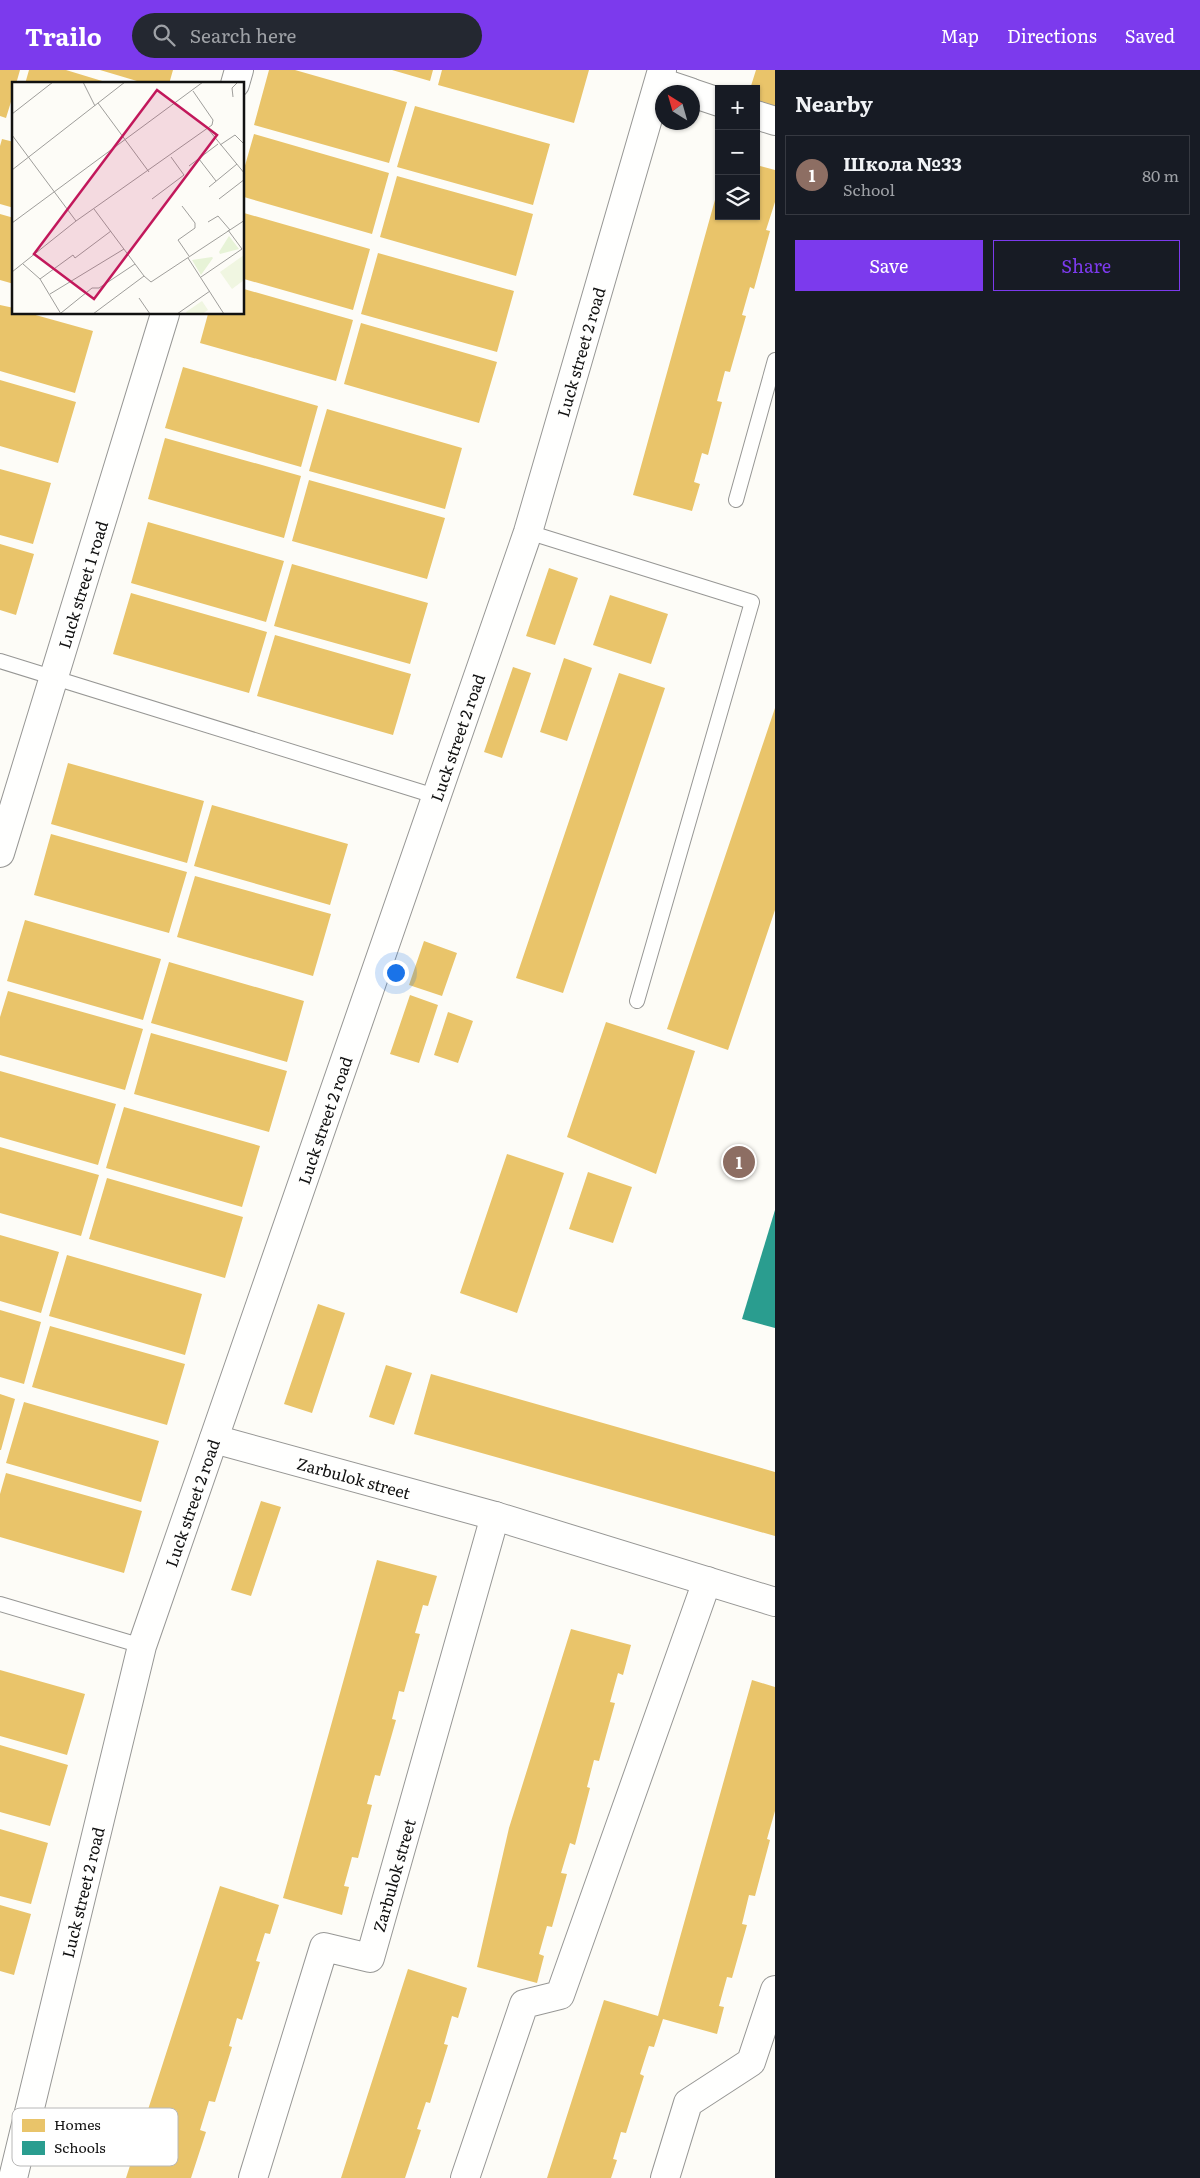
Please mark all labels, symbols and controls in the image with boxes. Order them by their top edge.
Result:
search box [132,13,482,58]
text: Trailo [25,18,102,53]
icon: search [150,21,178,49]
text: Search here [190,21,296,49]
text: Map [941,22,979,49]
text: Directions [1007,22,1097,49]
text: Saved [1125,22,1175,49]
inset map [12,82,245,315]
north arrow [655,85,700,130]
map controls [715,85,760,220]
button: + [715,85,760,130]
text: Nearby [795,87,873,118]
button: − [715,130,760,175]
text: Школа №33 [843,149,962,177]
text: 1 [809,163,815,187]
text: 80 m [1142,163,1179,187]
button: layers [715,175,760,220]
text: School [843,177,895,201]
button: Save [795,240,983,291]
button: Share [993,240,1180,291]
street label: Luck street 2 road [550,284,611,420]
street label: Luck street 1 road [51,517,113,651]
street label: Luck street 2 road [424,670,490,805]
your location [383,960,409,986]
street label: Luck street 2 road [291,1053,358,1187]
pin: 1 [723,1143,755,1181]
street label: Luck street 2 road [158,1435,225,1570]
street label: Zarbulok street [294,1450,414,1504]
street label: Zarbulok street [366,1815,421,1935]
street label: Luck street 2 road [55,1824,110,1960]
legend [12,2108,178,2166]
text: Homes [54,2114,101,2134]
text: Schools [54,2137,106,2157]

